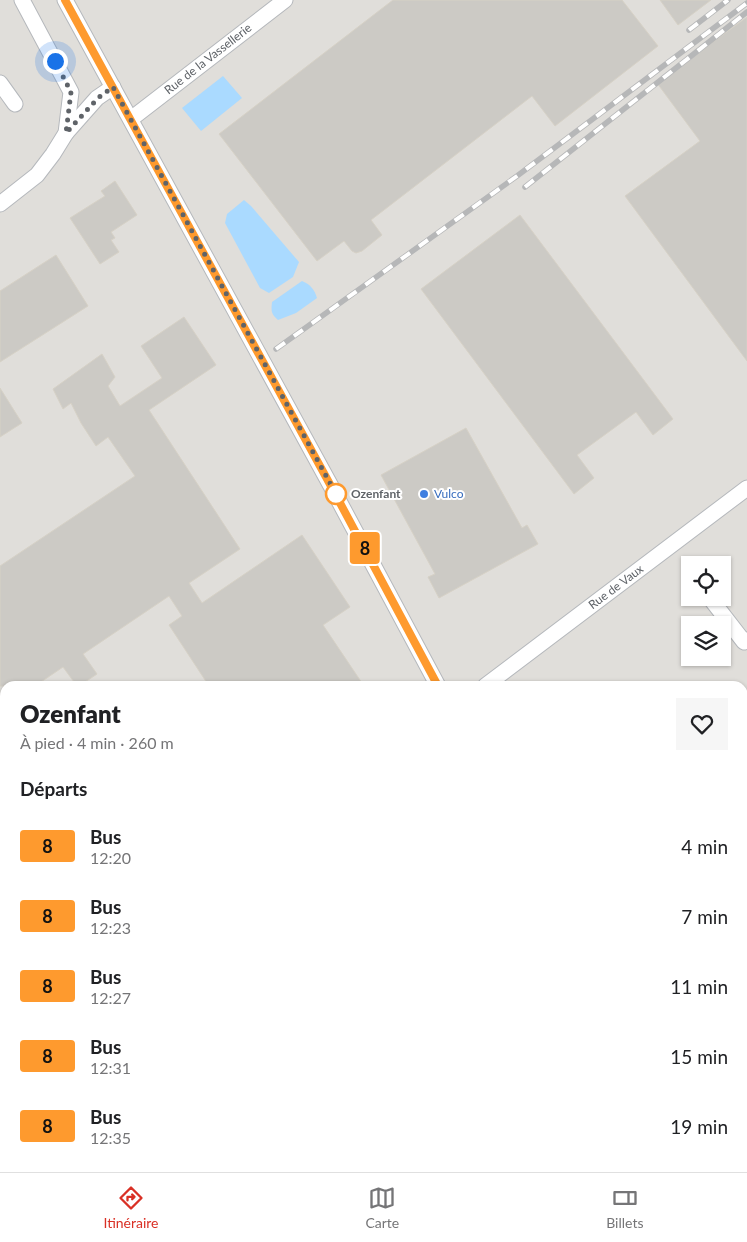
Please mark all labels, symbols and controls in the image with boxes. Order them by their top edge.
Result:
street label: Rue de la Vassellerie [161,20,254,97]
your location [43,49,68,74]
marker: Ozenfant [325,483,347,505]
place label: Ozenfant [351,486,401,501]
place label: Vulco [434,486,464,501]
marker: Vulco [418,488,430,500]
line badge: 8 [349,532,381,564]
text: 8 [360,537,370,559]
map controls [681,556,731,666]
button: locate [681,556,731,606]
street label: Rue de Vaux [585,561,646,612]
button: layers [681,616,731,666]
button: heart [676,698,728,750]
text: Ozenfant [20,699,121,728]
text: À pied · 4 min · 260 m [20,733,174,752]
text: Départs [20,777,87,800]
text: Bus [90,825,121,848]
text: 8 [42,835,53,857]
text: 4 min [681,835,728,858]
text: 12:20 [90,848,131,867]
text: Bus [90,895,121,918]
text: 8 [42,905,53,927]
text: 7 min [681,905,728,928]
text: 12:23 [90,918,131,937]
text: Bus [90,965,121,988]
text: 8 [42,975,53,997]
text: 11 min [670,975,728,998]
text: 12:27 [90,988,131,1007]
text: Bus [90,1035,121,1058]
text: 8 [42,1045,53,1067]
text: 15 min [670,1045,728,1068]
text: 12:31 [90,1058,131,1077]
text: Bus [90,1105,121,1128]
text: 8 [42,1115,53,1137]
text: 19 min [670,1115,728,1138]
text: 12:35 [90,1128,131,1147]
tab: Itinéraire [103,1184,159,1231]
tab: Carte [365,1184,399,1231]
tab: Billets [606,1184,644,1231]

